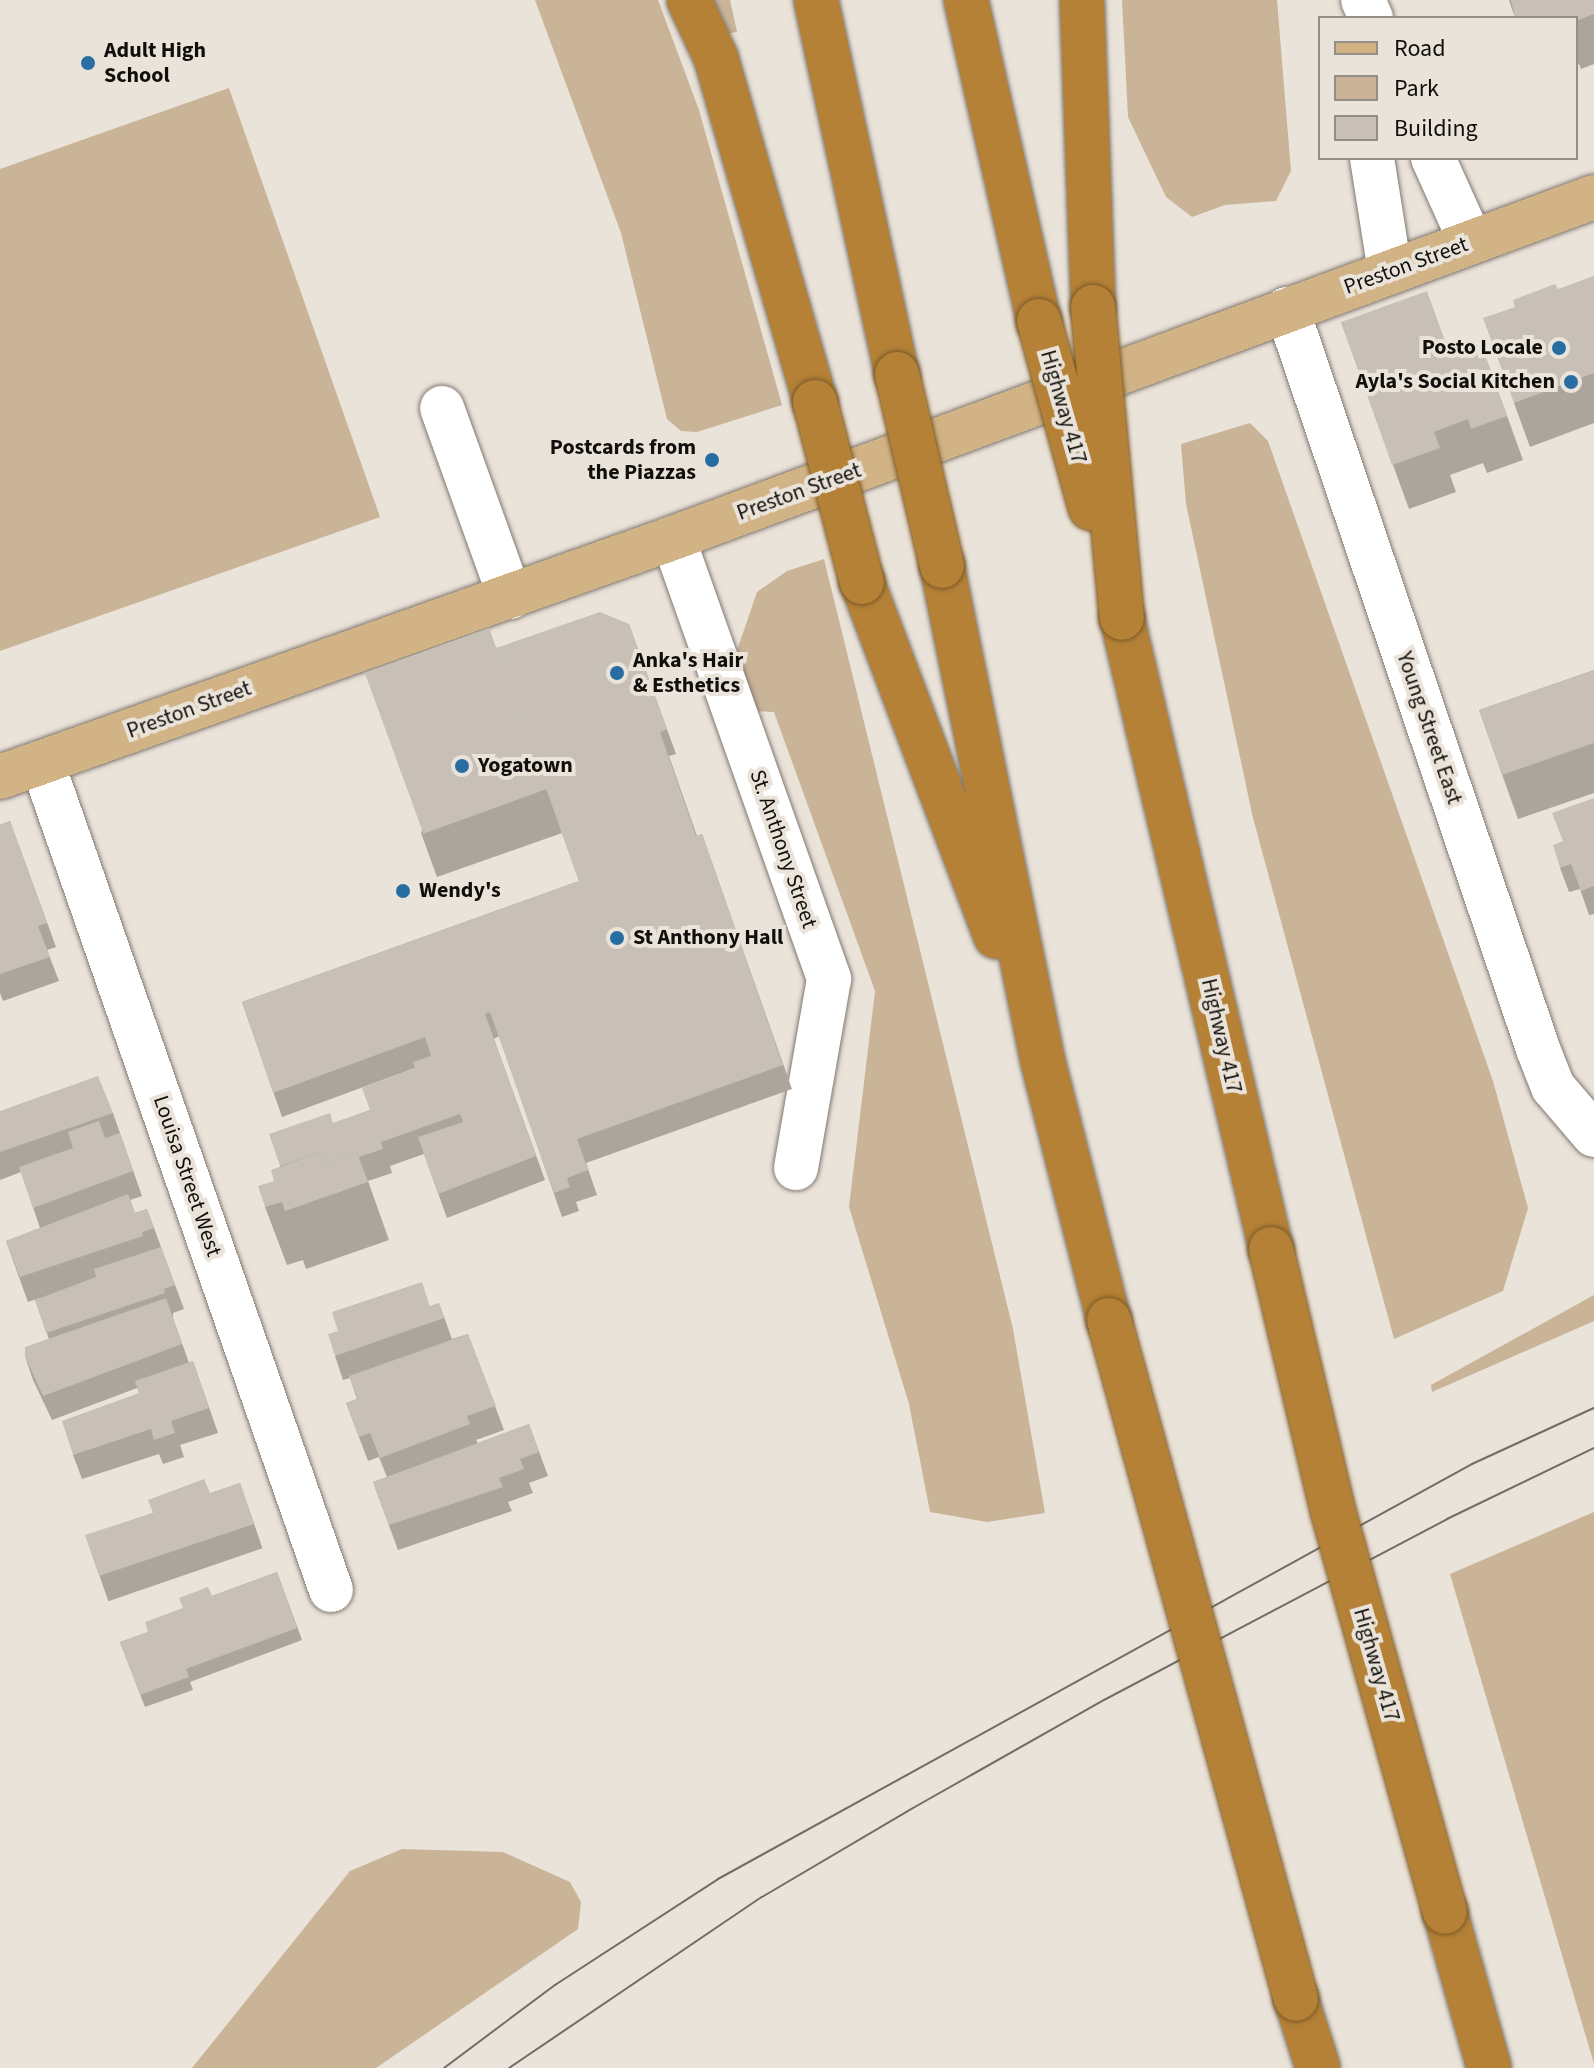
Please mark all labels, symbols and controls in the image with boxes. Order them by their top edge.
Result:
legend [1318,16,1578,160]
text: Road [1394,31,1446,66]
place label: Adult High School [104,37,206,88]
marker: Adult High School [79,54,97,72]
text: Park [1394,71,1439,106]
text: Building [1394,111,1478,146]
street label: Preston Street [1340,231,1472,301]
place label: Posto Locale [1422,335,1543,361]
marker: Posto Locale [1550,339,1568,357]
street label: Highway 417 [1034,347,1092,467]
place label: Ayla's Social Kitchen [1356,369,1555,395]
marker: Ayla's Social Kitchen [1562,373,1580,391]
place label: Postcards from the Piazzas [550,434,696,486]
marker: Postcards from the Piazzas [703,451,721,469]
street label: Preston Street [733,457,865,527]
place label: Anka's Hair & Esthetics [633,647,743,698]
street label: Young Street East [1391,648,1467,808]
marker: Anka's Hair & Esthetics [608,664,626,682]
street label: Preston Street [123,675,255,745]
place label: Yogatown [478,753,573,779]
marker: Yogatown [453,757,471,775]
street label: St. Anthony Street [744,766,822,932]
place label: Wendy's [419,878,501,904]
marker: Wendy's [394,882,412,900]
place label: St Anthony Hall [633,925,783,951]
marker: St Anthony Hall [608,929,626,947]
street label: Highway 417 [1195,976,1247,1096]
street label: Louisa Street West [147,1092,227,1260]
street label: Highway 417 [1347,1605,1405,1725]

